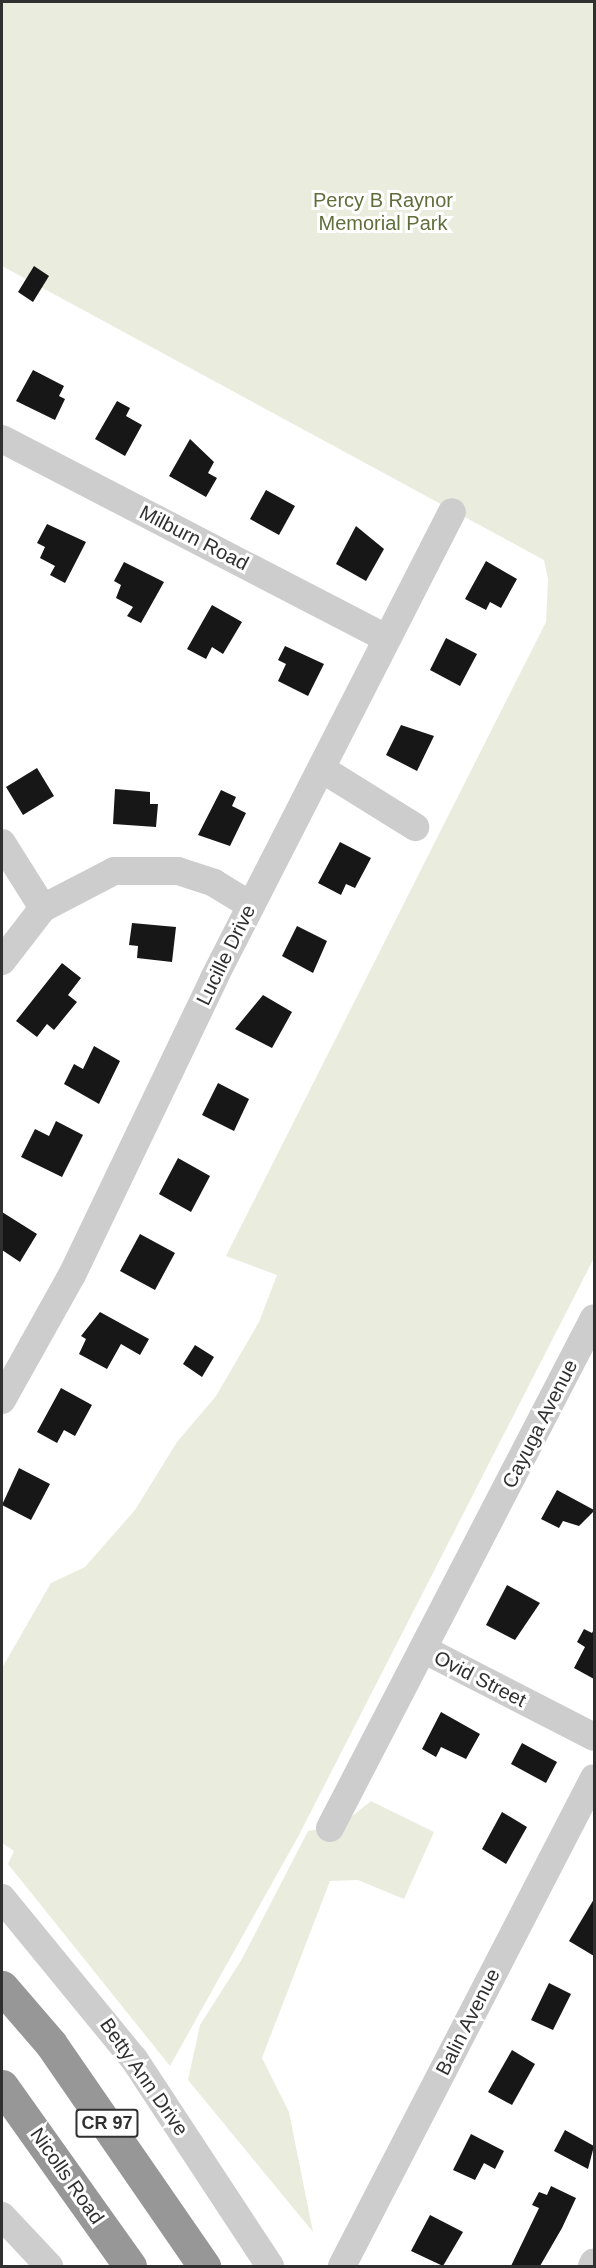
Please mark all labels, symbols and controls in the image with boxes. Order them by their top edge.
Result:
park label: Percy B Raynor Memorial Park [313,189,453,236]
street label: Milburn Road [136,500,252,576]
street label: Lucille Drive [191,901,261,1009]
street label: Cayuga Avenue [497,1355,583,1493]
street label: Ovid Street [430,1646,530,1712]
street label: Balin Avenue [431,1964,505,2080]
street label: Betty Ann Drive [94,2013,194,2141]
road number: CR 97 [74,2108,140,2138]
street label: Nicolls Road [25,2123,109,2229]

